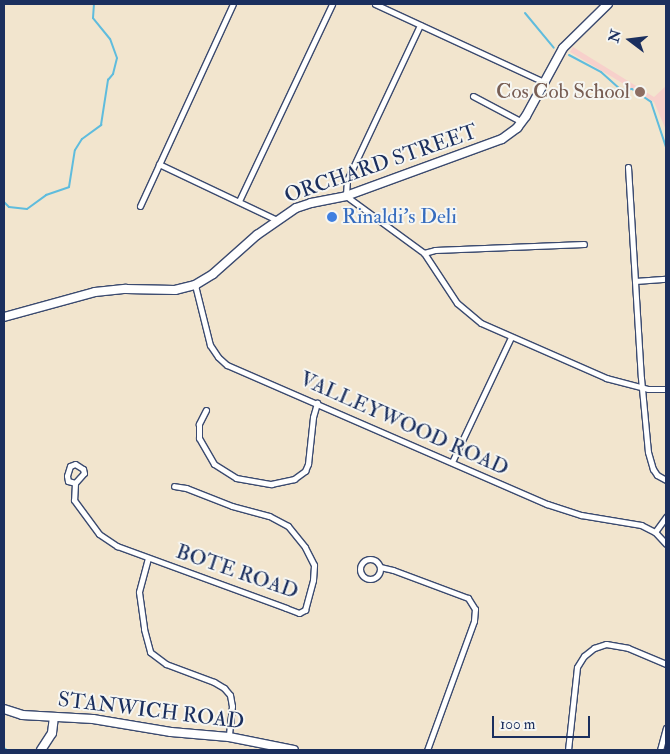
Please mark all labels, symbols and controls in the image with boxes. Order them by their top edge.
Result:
north arrow [605,15,655,65]
text: N [605,28,625,44]
place label: Cos Cob School [496,79,630,105]
marker: Cos Cob School [634,86,646,98]
street label: ORCHARD STREET [281,119,481,209]
place label: Rinaldi's Deli [342,204,457,230]
marker: Rinaldi's Deli [326,211,338,223]
street label: VALLEYWOOD ROAD [296,367,512,481]
street label: BOTE ROAD [172,539,302,605]
street label: STANWICH ROAD [56,687,246,735]
scale bar [495,706,592,738]
text: 100 m [500,715,535,734]

